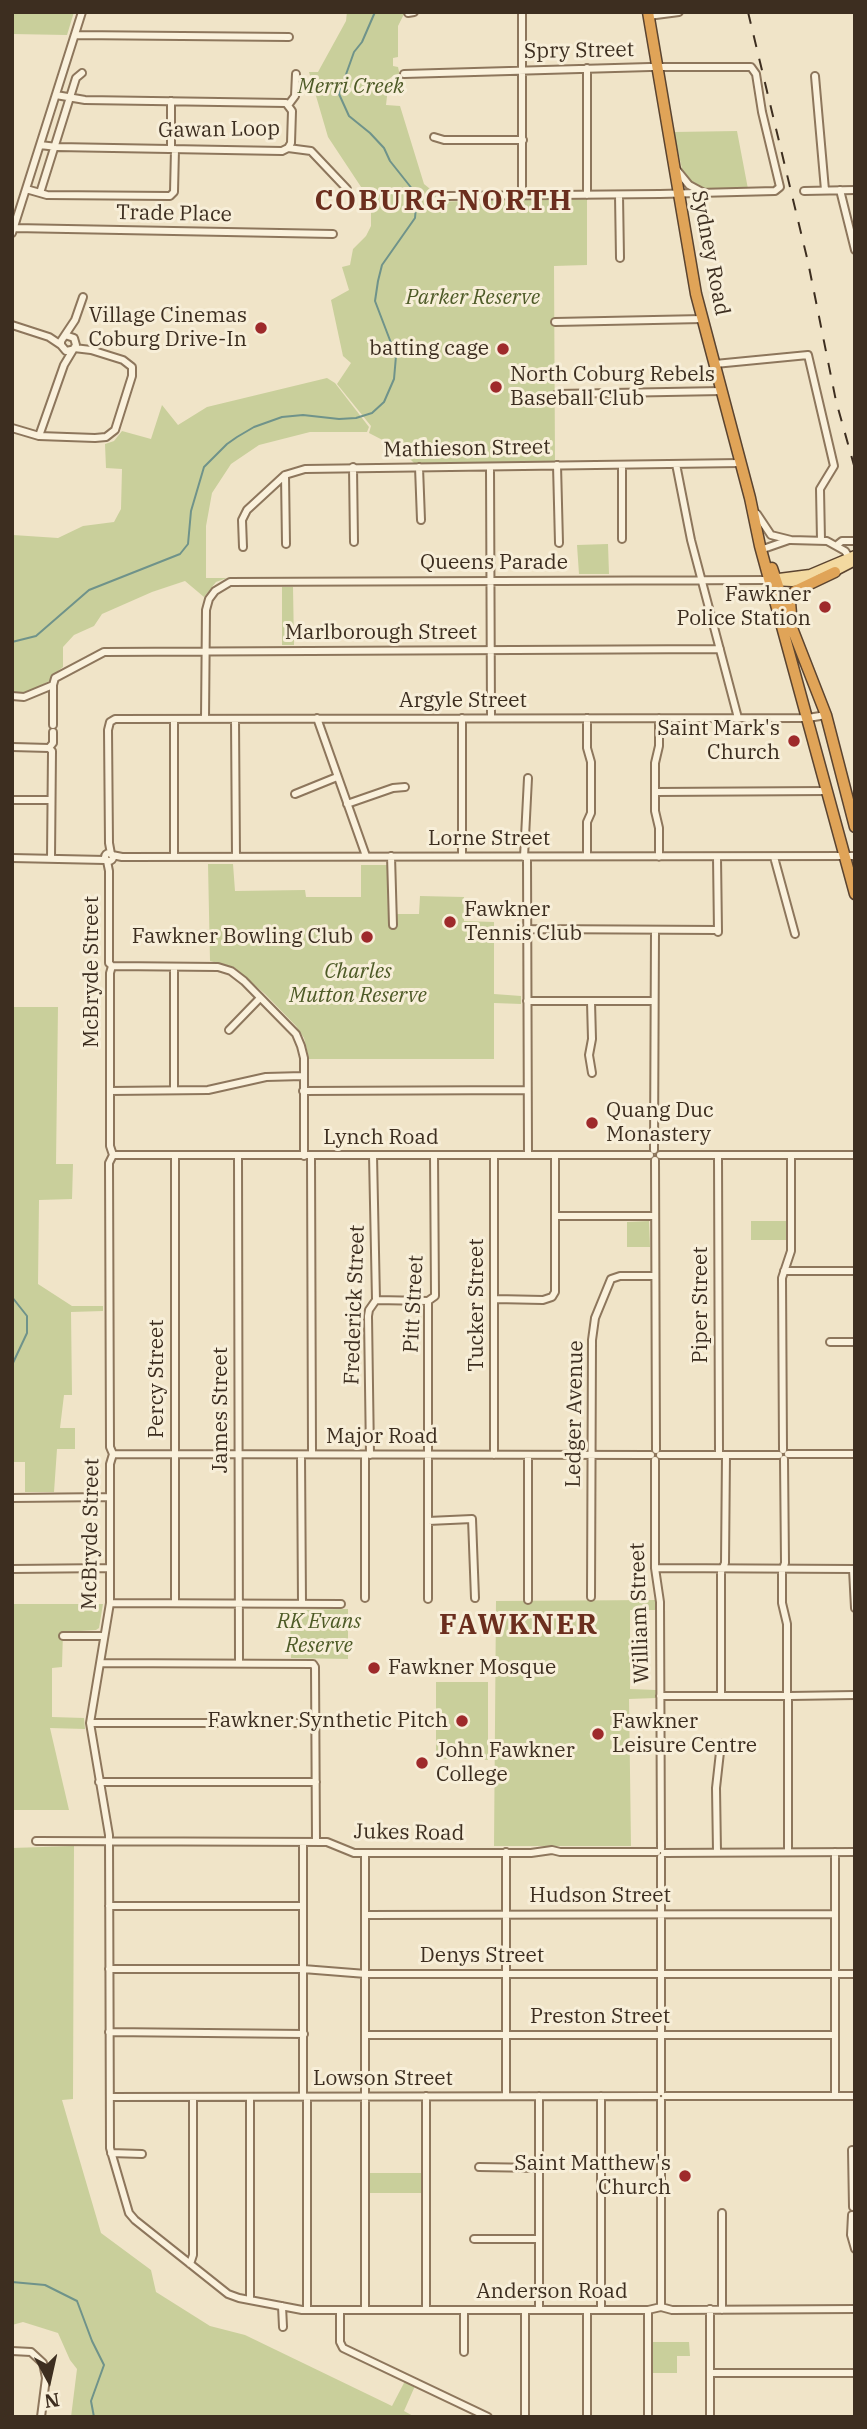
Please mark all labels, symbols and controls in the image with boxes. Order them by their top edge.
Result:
street label: Spry Street [524,37,634,65]
park label: Merri Creek [298,74,404,100]
street label: Gawan Loop [158,116,280,144]
district label: COBURG NORTH [316,185,572,219]
street label: Sydney Road [686,188,734,318]
street label: Trade Place [116,200,232,228]
park label: Parker Reserve [406,285,540,311]
place label: Village Cinemas Coburg Drive-In [88,303,247,353]
marker: Village Cinemas Coburg Drive-In [253,320,269,336]
place label: batting cage [369,336,489,362]
marker: batting cage [495,341,511,357]
place label: North Coburg Rebels Baseball Club [510,362,715,412]
marker: North Coburg Rebels Baseball Club [488,379,504,395]
street label: Mathieson Street [383,435,551,463]
street label: Queens Parade [420,550,568,576]
place label: Fawkner Police Station [676,582,811,632]
marker: Fawkner Police Station [817,599,833,615]
street label: Marlborough Street [285,620,477,646]
street label: Argyle Street [399,688,527,714]
place label: Saint Mark's Church [657,716,780,766]
marker: Saint Mark's Church [786,733,802,749]
street label: Lorne Street [428,826,550,852]
street label: McBryde Street [79,896,105,1048]
place label: Fawkner Tennis Club [464,897,582,947]
marker: Fawkner Tennis Club [442,914,458,930]
place label: Fawkner Bowling Club [132,924,353,950]
marker: Fawkner Bowling Club [359,929,375,945]
park label: Charles Mutton Reserve [289,959,427,1009]
place label: Quang Duc Monastery [606,1098,714,1148]
marker: Quang Duc Monastery [584,1115,600,1131]
street label: Lynch Road [323,1125,439,1151]
street label: Frederick Street [340,1224,370,1386]
street label: Tucker Street [464,1238,490,1372]
street label: Piper Street [688,1246,714,1364]
street label: Pitt Street [399,1254,429,1354]
street label: Percy Street [144,1319,170,1439]
street label: Ledger Avenue [561,1340,589,1488]
street label: James Street [208,1347,234,1473]
street label: Major Road [326,1424,438,1450]
street label: McBryde Street [77,1458,105,1610]
street label: William Street [625,1542,655,1684]
park label: RK Evans Reserve [277,1609,361,1659]
district label: FAWKNER [440,1609,598,1643]
place label: Fawkner Mosque [388,1655,556,1681]
marker: Fawkner Mosque [366,1660,382,1676]
place label: Fawkner Synthetic Pitch [207,1708,448,1734]
place label: Fawkner Leisure Centre [612,1709,757,1759]
marker: Fawkner Synthetic Pitch [454,1713,470,1729]
marker: Fawkner Leisure Centre [590,1726,606,1742]
place label: John Fawkner College [436,1738,575,1788]
marker: John Fawkner College [414,1755,430,1771]
street label: Jukes Road [353,1819,465,1847]
street label: Hudson Street [529,1883,671,1909]
street label: Denys Street [420,1943,544,1969]
street label: Preston Street [530,2004,670,2030]
street label: Lowson Street [313,2066,453,2092]
place label: Saint Matthew's Church [514,2151,671,2201]
marker: Saint Matthew's Church [677,2168,693,2184]
street label: Anderson Road [476,2279,628,2305]
north arrow [14,2345,84,2415]
text: N [43,2388,61,2414]

